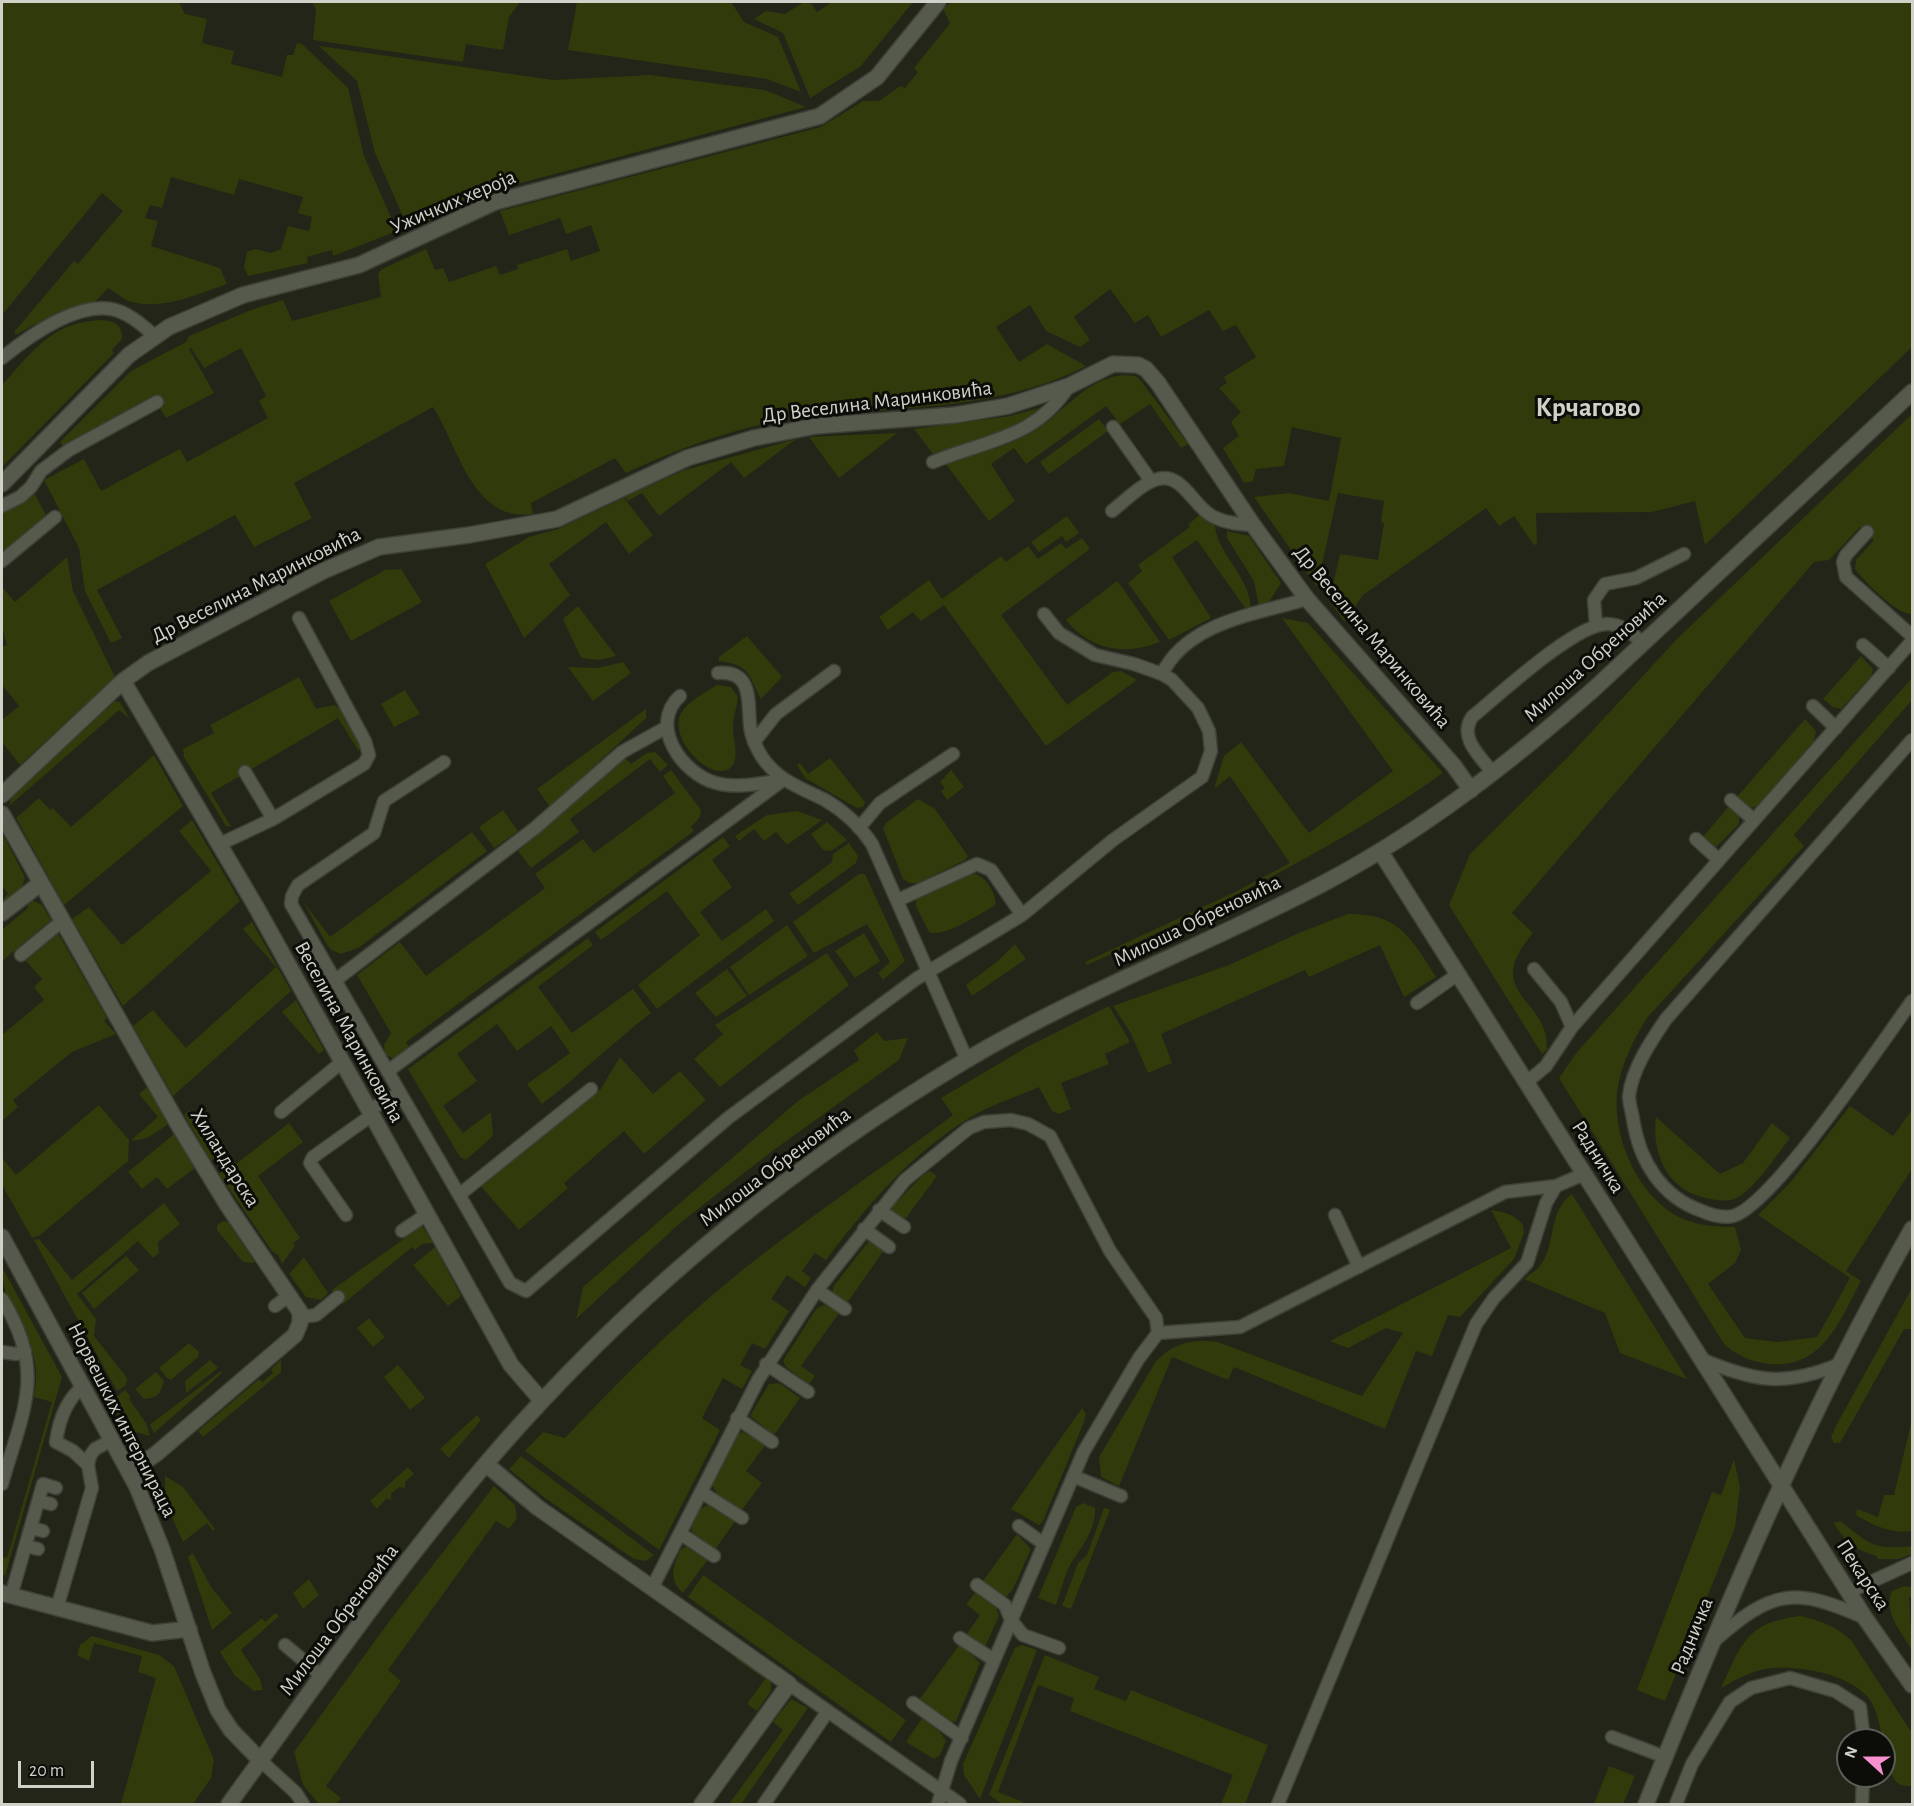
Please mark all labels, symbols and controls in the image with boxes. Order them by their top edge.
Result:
street label: Ужичких хероја [387,164,519,240]
street label: Др Веселина Маринковића [761,375,993,429]
district label: Крчагово [1536,392,1640,424]
street label: Др Веселина Маринковића [147,521,365,649]
street label: Др Веселина Маринковића [1288,540,1456,734]
street label: Милоша Обреновића [1519,586,1671,728]
street label: Милоша Обреновића [1109,870,1285,972]
street label: Веселина Маринковића [289,937,409,1127]
street label: Милоша Обреновића [694,1102,856,1232]
street label: Хиландарска [185,1104,265,1212]
street label: Радничка [1566,1116,1630,1198]
street label: Норвешких интернираца [62,1318,182,1522]
street label: Пекарска [1831,1535,1895,1615]
street label: Милоша Обреновића [274,1539,404,1701]
street label: Радничка [1665,1594,1719,1678]
north arrow [1836,1728,1896,1788]
text: N [1842,1744,1861,1760]
scale bar [21,1749,98,1787]
text: 20 m [29,1762,64,1780]

